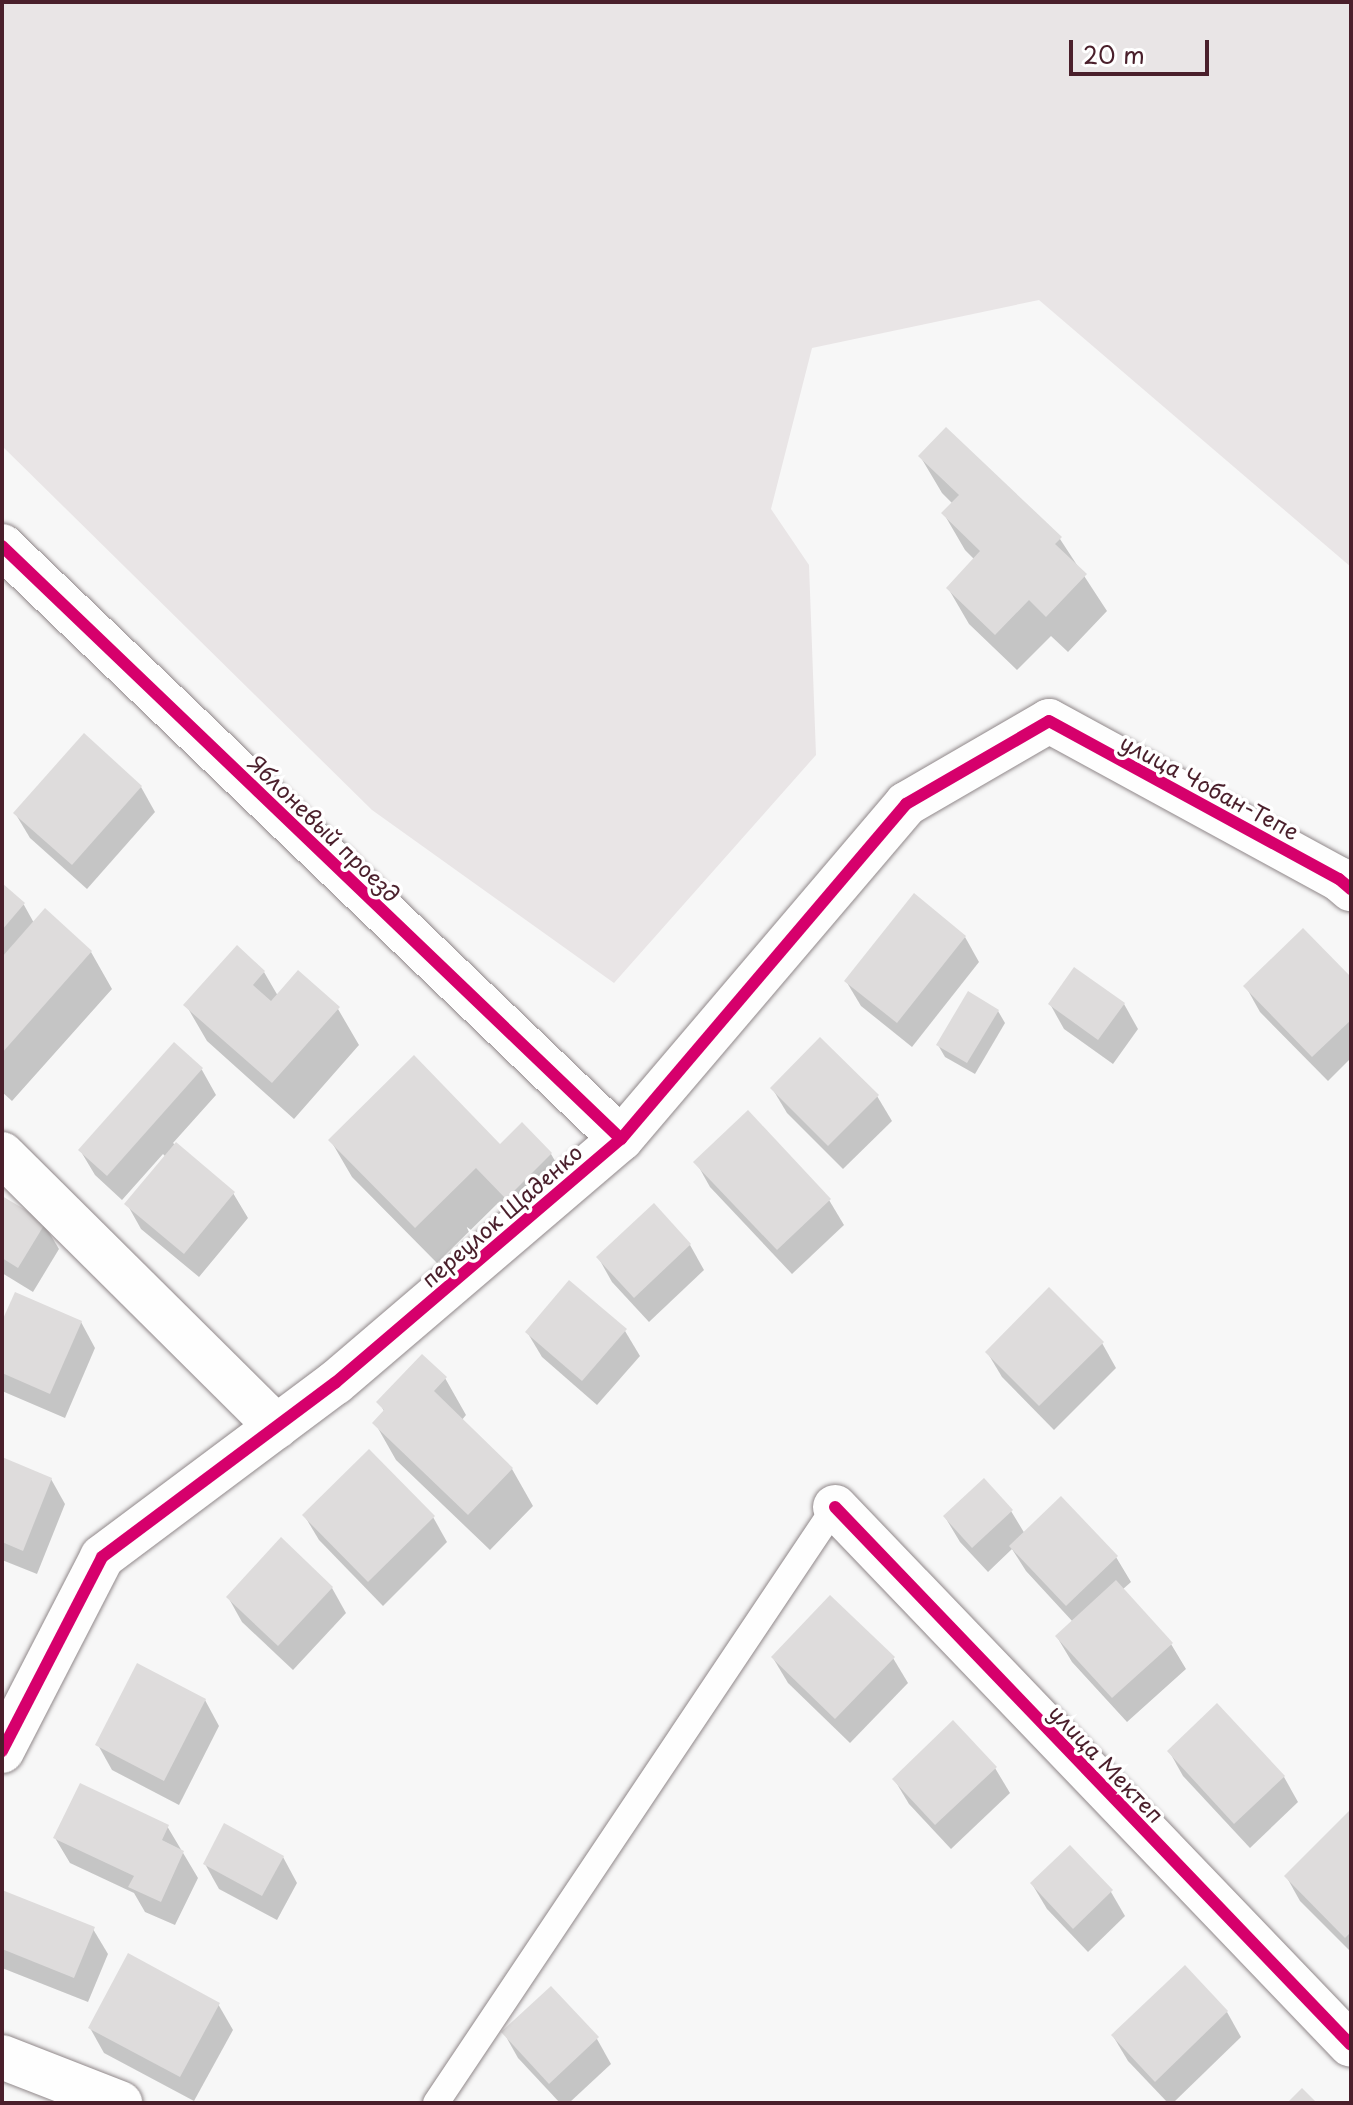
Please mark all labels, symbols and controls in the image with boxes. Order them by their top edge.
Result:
scale bar [1073,24,1213,74]
text: 20 m [1083,36,1145,72]
street label: улица Чобан-Тепе [1116,727,1304,845]
street label: Яблоневый проезд [244,749,406,907]
street label: переулок Щаденко [415,1138,587,1292]
street label: улица Мектеп [1044,1698,1170,1828]

